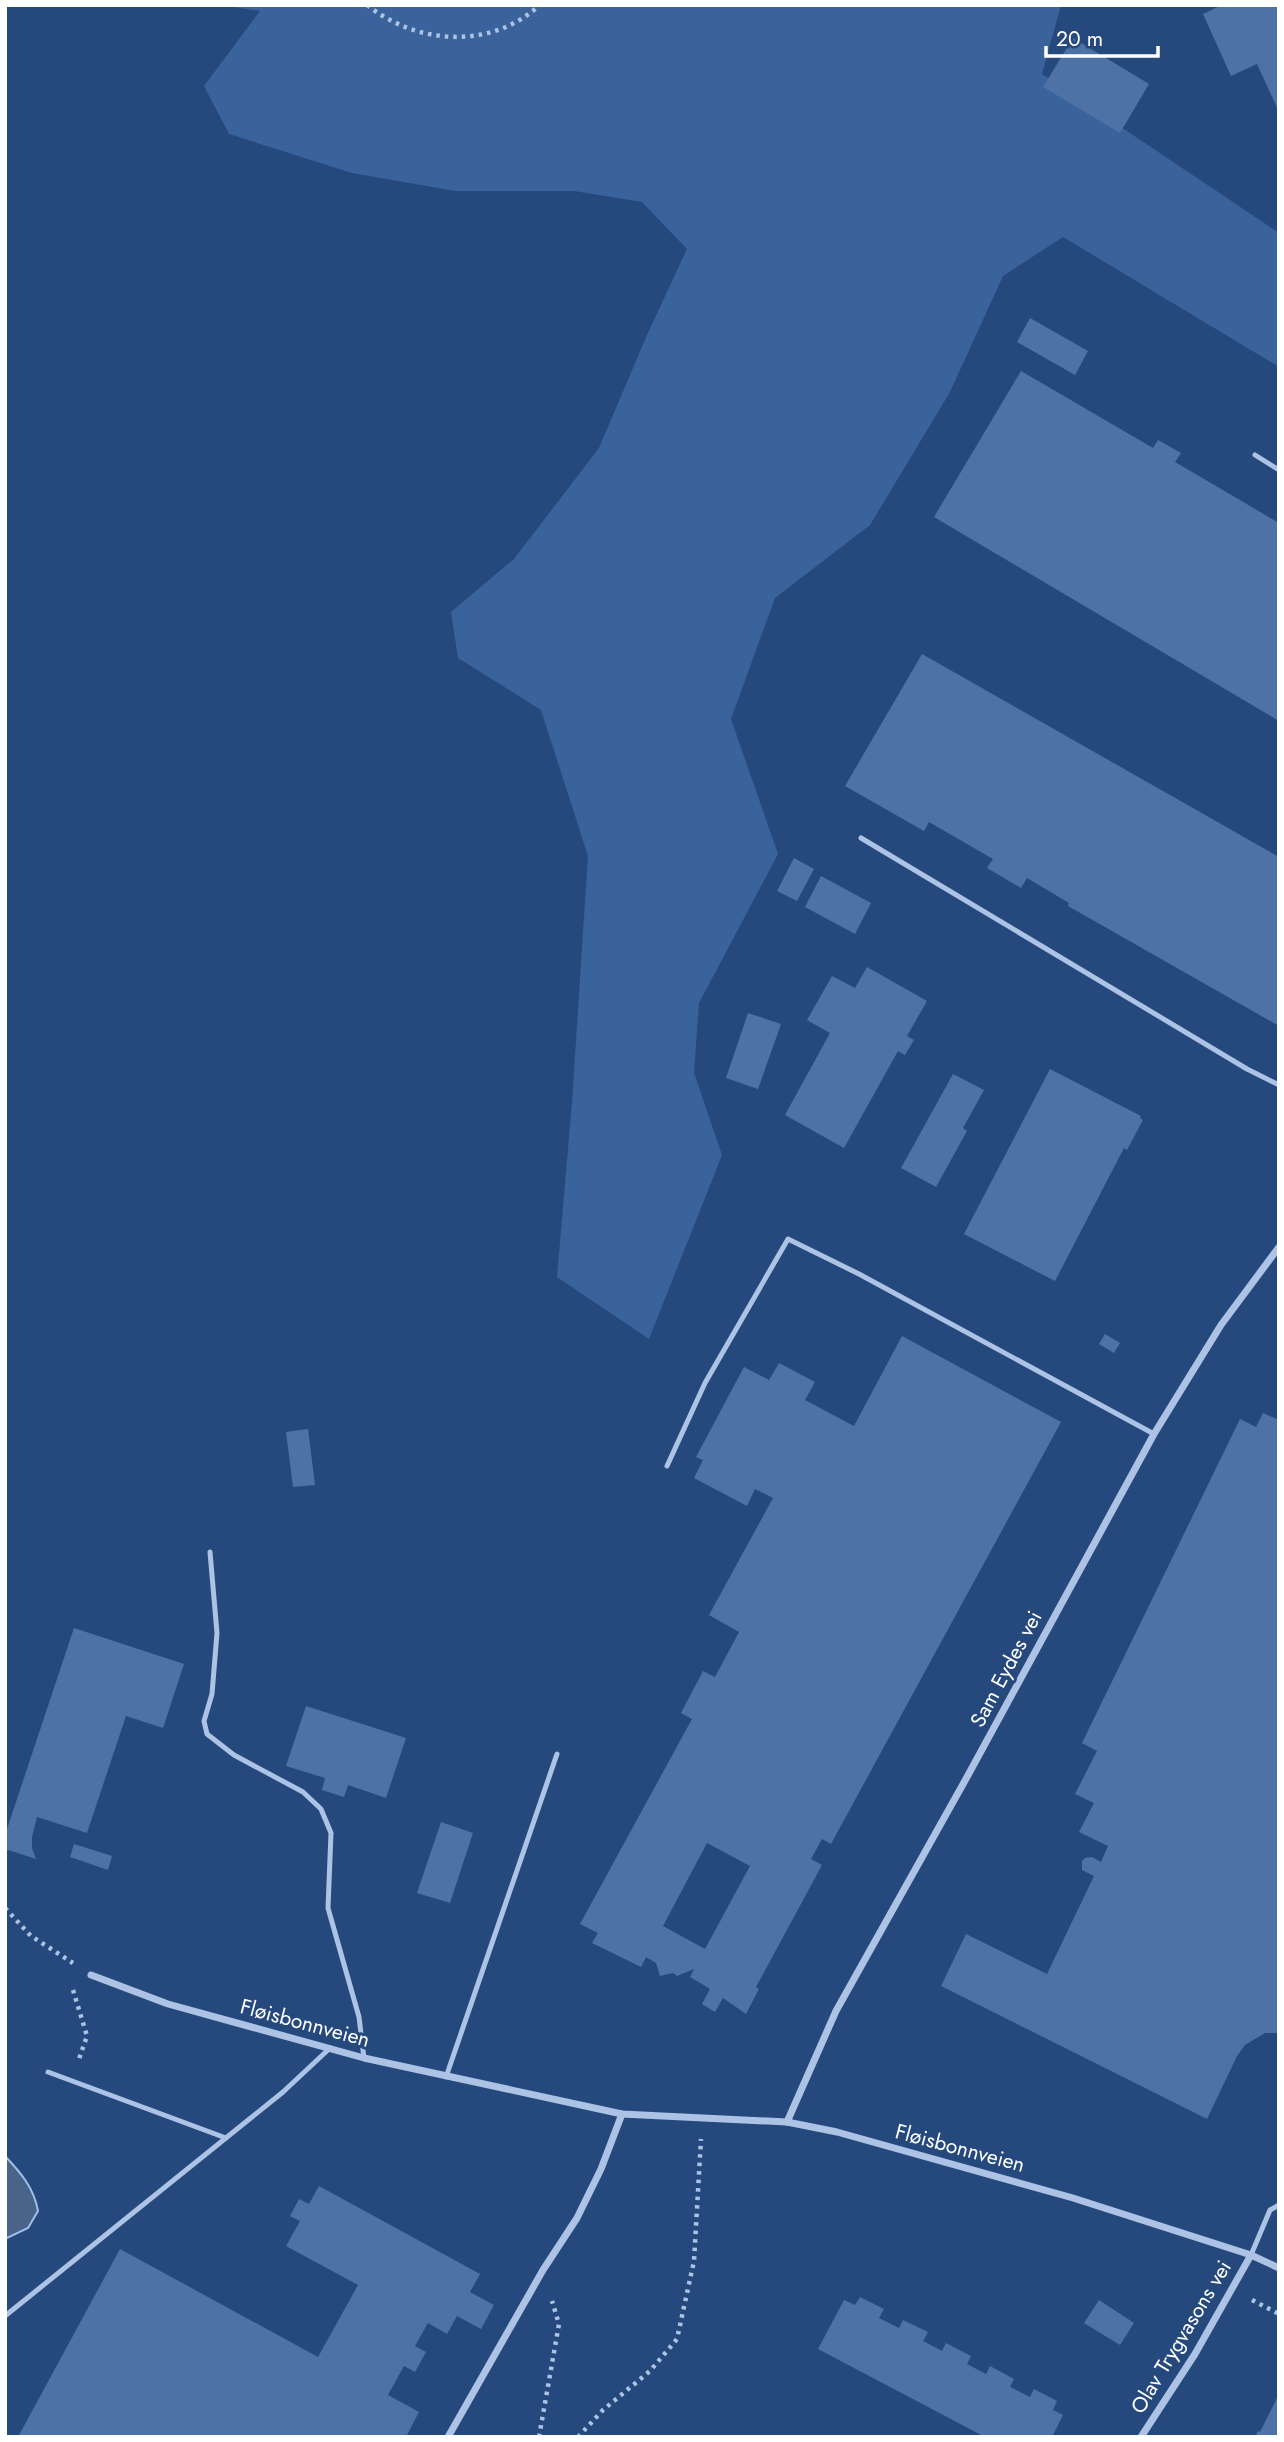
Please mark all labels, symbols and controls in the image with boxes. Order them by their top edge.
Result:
scale bar [1046,14,1158,58]
text: 20 m [1056,24,1103,54]
street label: Sam Eydes vei [963,1606,1049,1732]
street label: Fløisbonnveien [237,1991,373,2055]
street label: Fløisbonnveien [892,2116,1028,2180]
street label: Olav Trygvasons vei [1123,2255,1239,2419]

